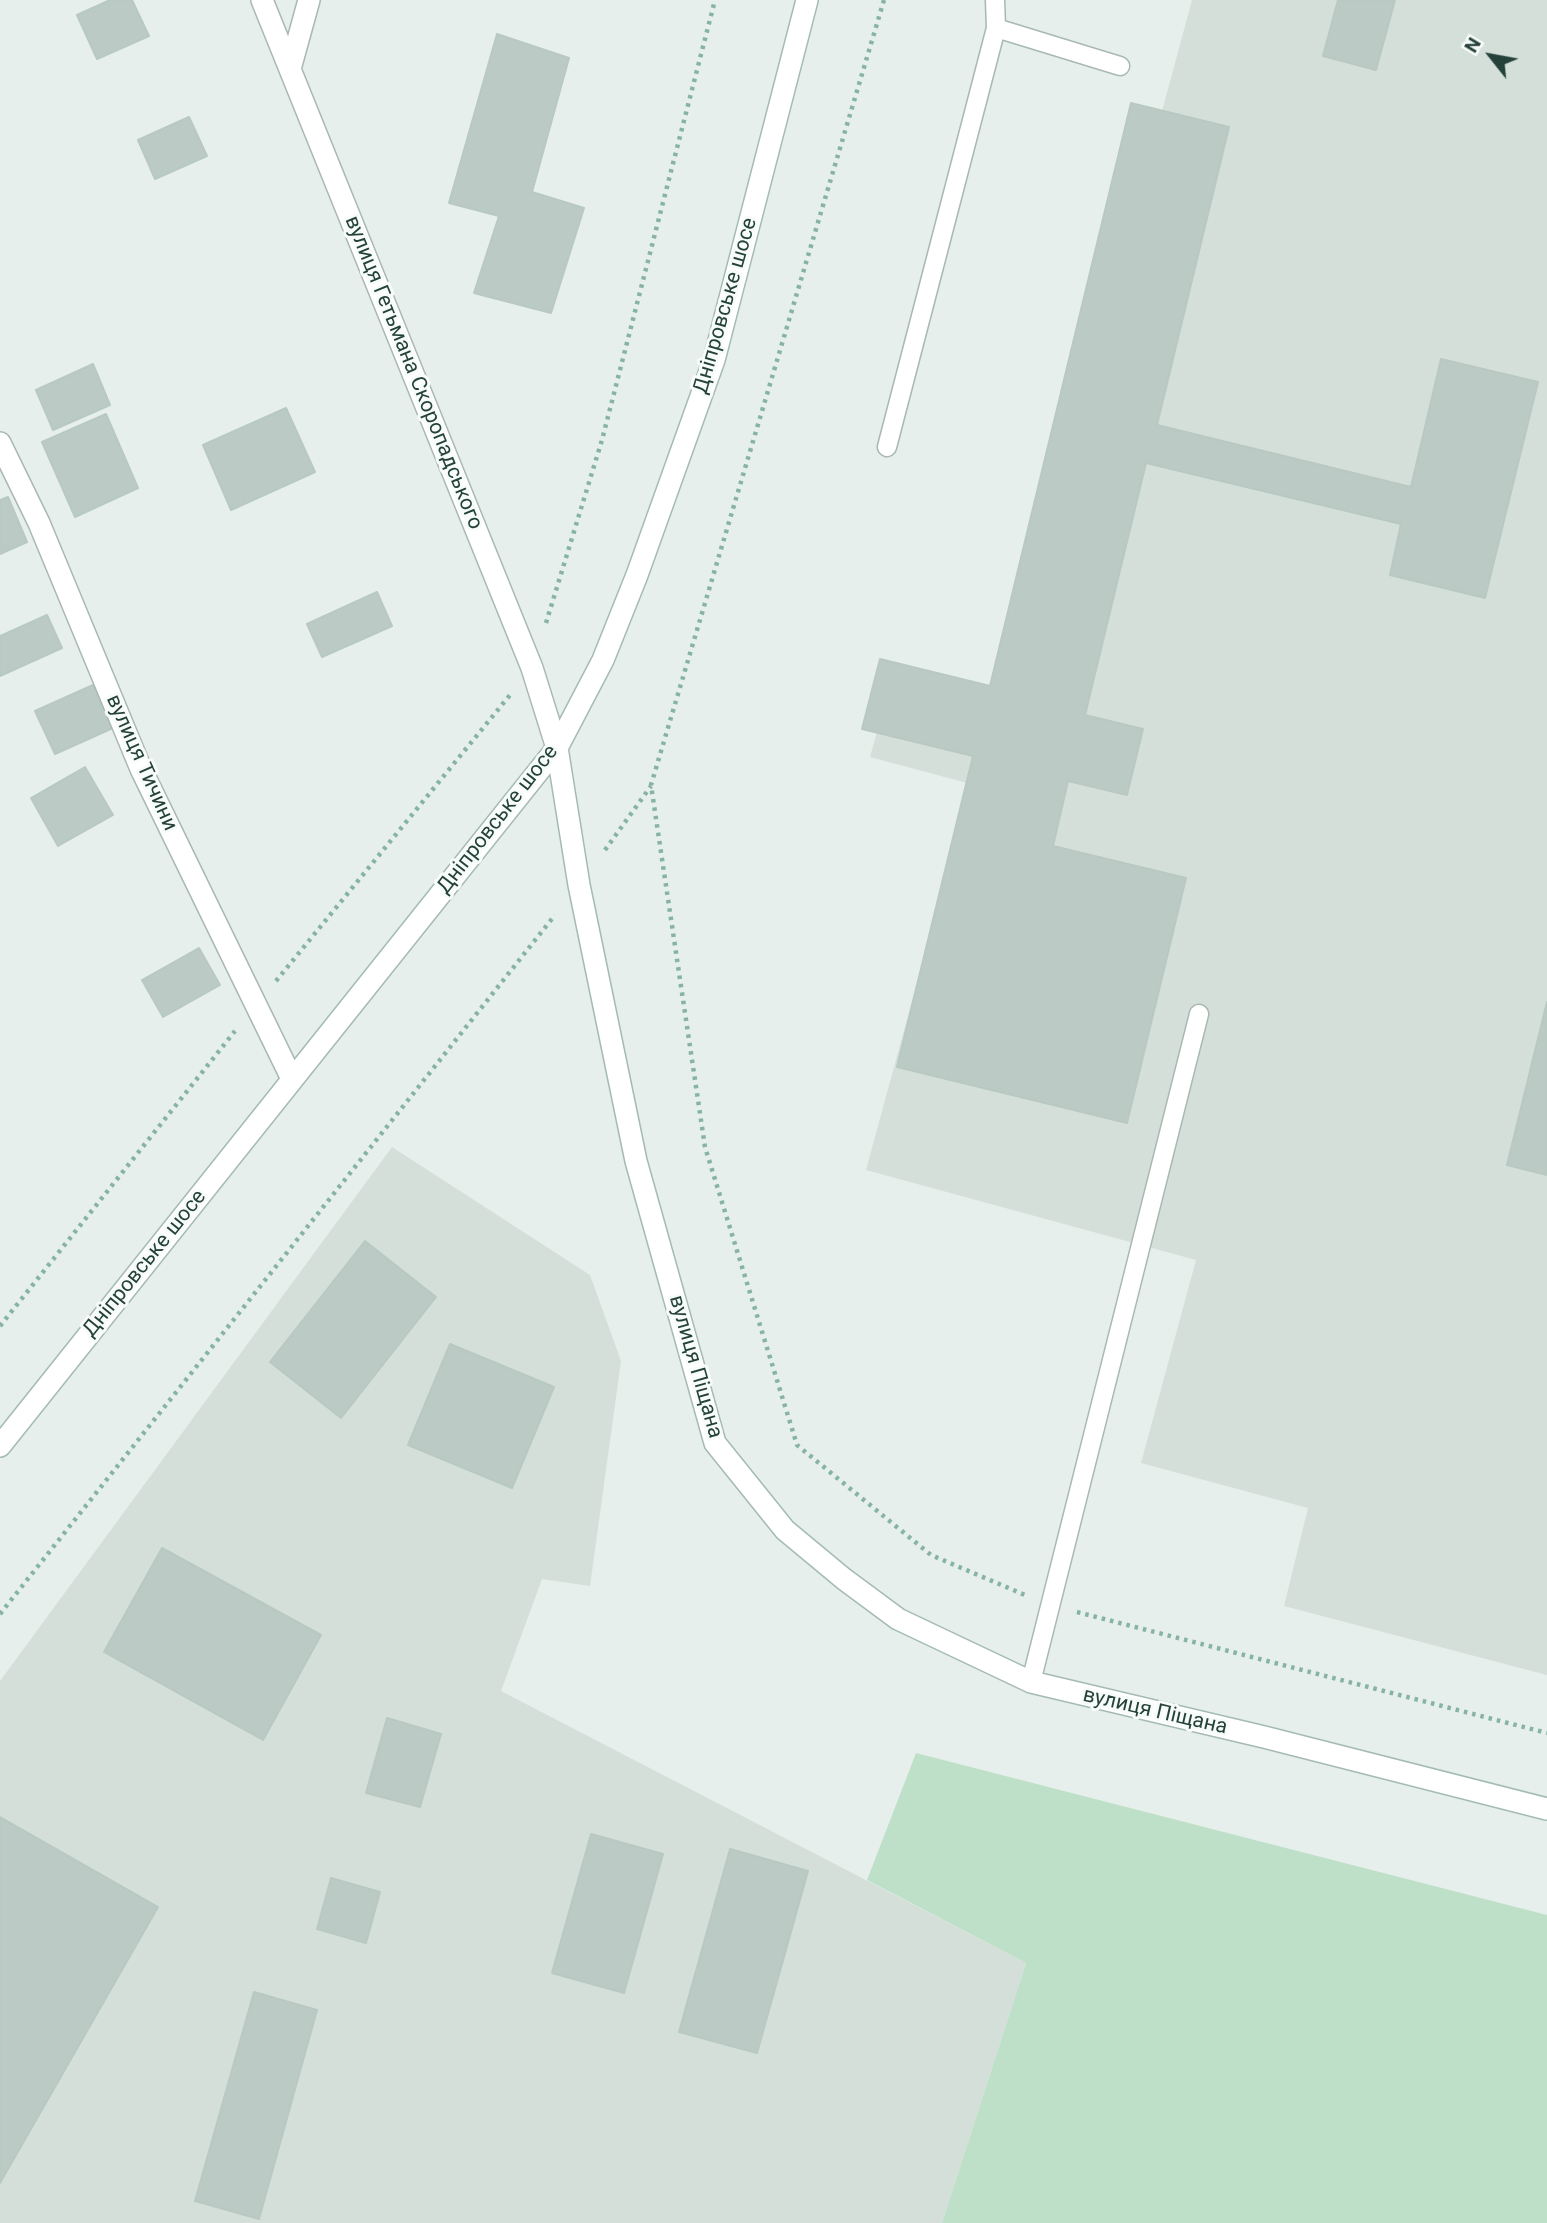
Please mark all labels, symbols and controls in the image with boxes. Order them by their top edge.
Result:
north arrow [1456,21,1526,91]
text: N [1459,33,1486,57]
street label: вулиця Гетьмана Скоропадського [338,213,488,533]
street label: Дніпровське шосе [689,215,763,397]
street label: вулиця Тичини [100,691,182,835]
street label: Дніпровське шосе [432,741,564,899]
street label: Дніпровське шосе [78,1185,212,1343]
street label: вулиця Піщана [663,1293,727,1441]
street label: вулиця Піщана [1080,1683,1230,1741]

